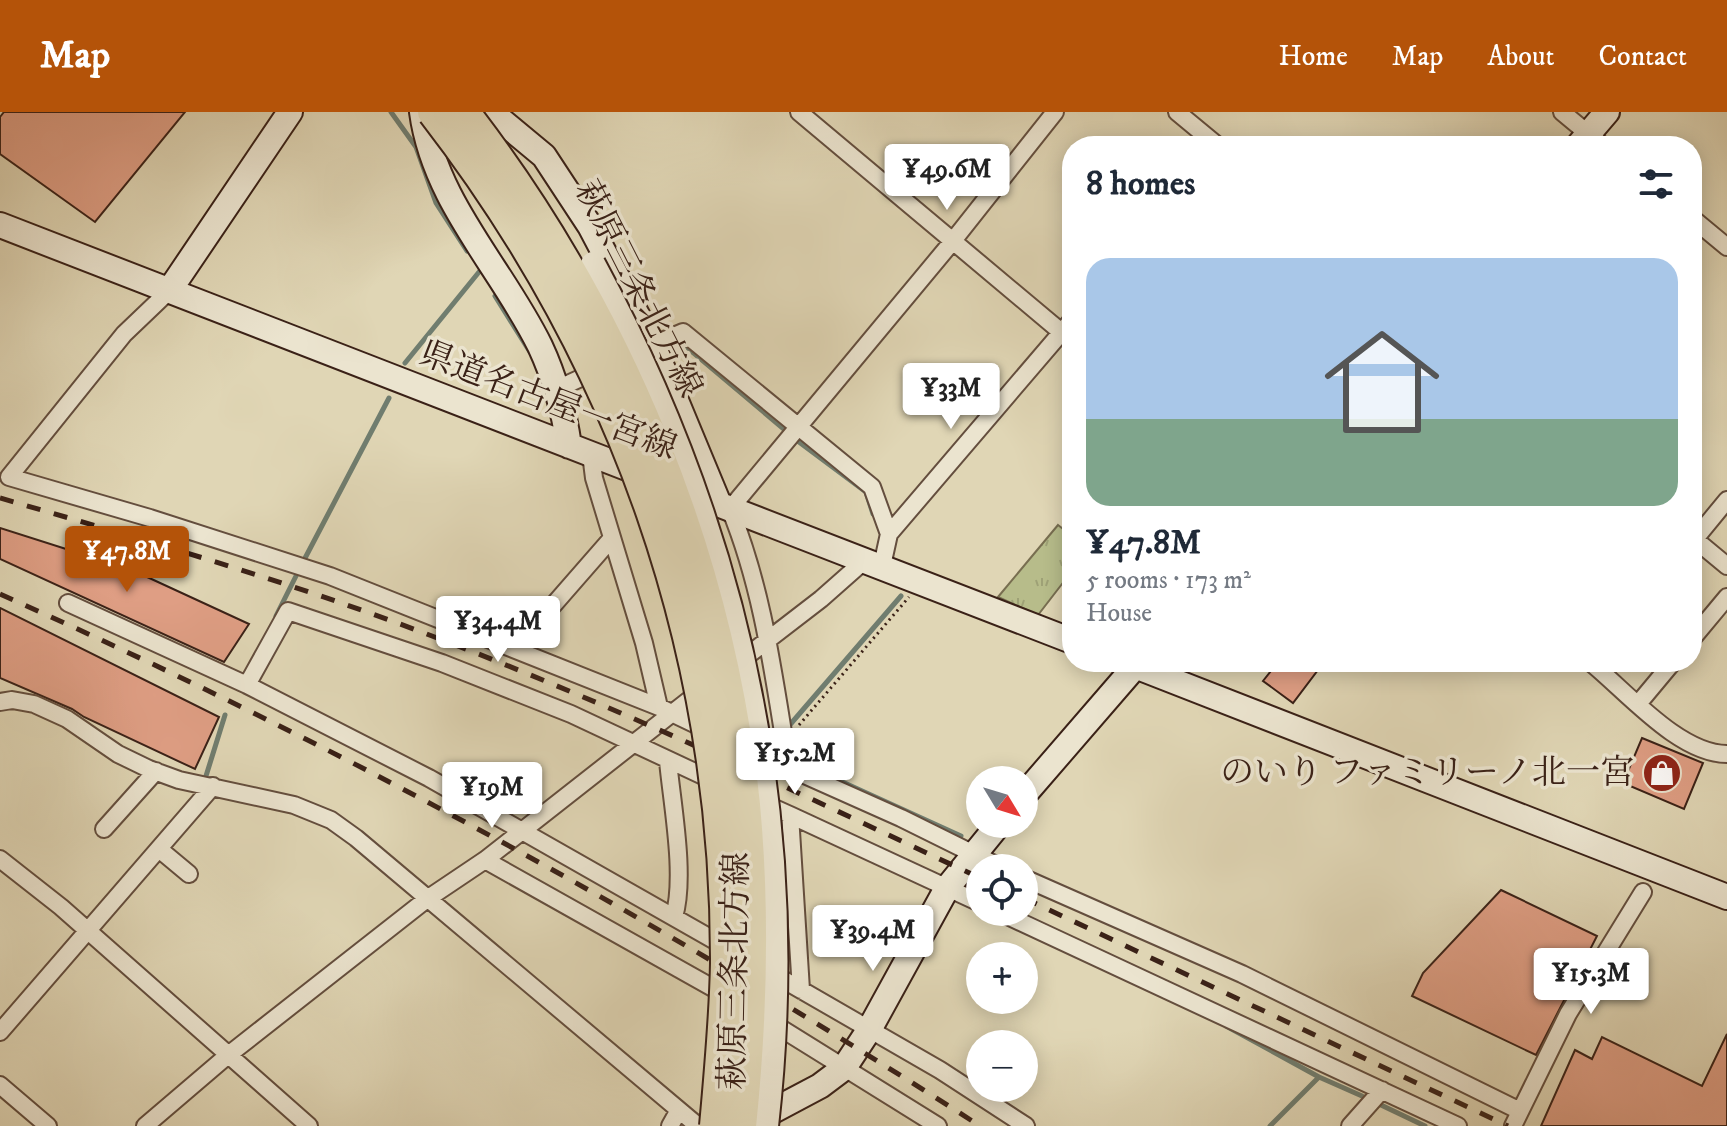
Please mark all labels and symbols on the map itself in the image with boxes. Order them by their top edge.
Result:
pin: ¥49.6M [882,144,1012,212]
street label: 萩原三条北方線 [565,173,711,405]
street label: 県道名古屋一宮線 [414,333,682,469]
pin: ¥33M [904,363,998,431]
pin: ¥47.8M [62,526,192,594]
pin: ¥34.4M [433,596,563,664]
pin: ¥15.2M [730,728,860,796]
place label: のいり ファミリーノ北一宮 [1220,752,1634,794]
shop icon: のいり ファミリーノ北一宮 [1641,752,1683,794]
pin: ¥19M [445,762,539,830]
north arrow [966,766,1038,838]
street label: 萩原三条北方線 [712,852,758,1090]
pin: ¥39.4M [808,905,938,973]
pin: ¥15.3M [1526,948,1656,1016]

